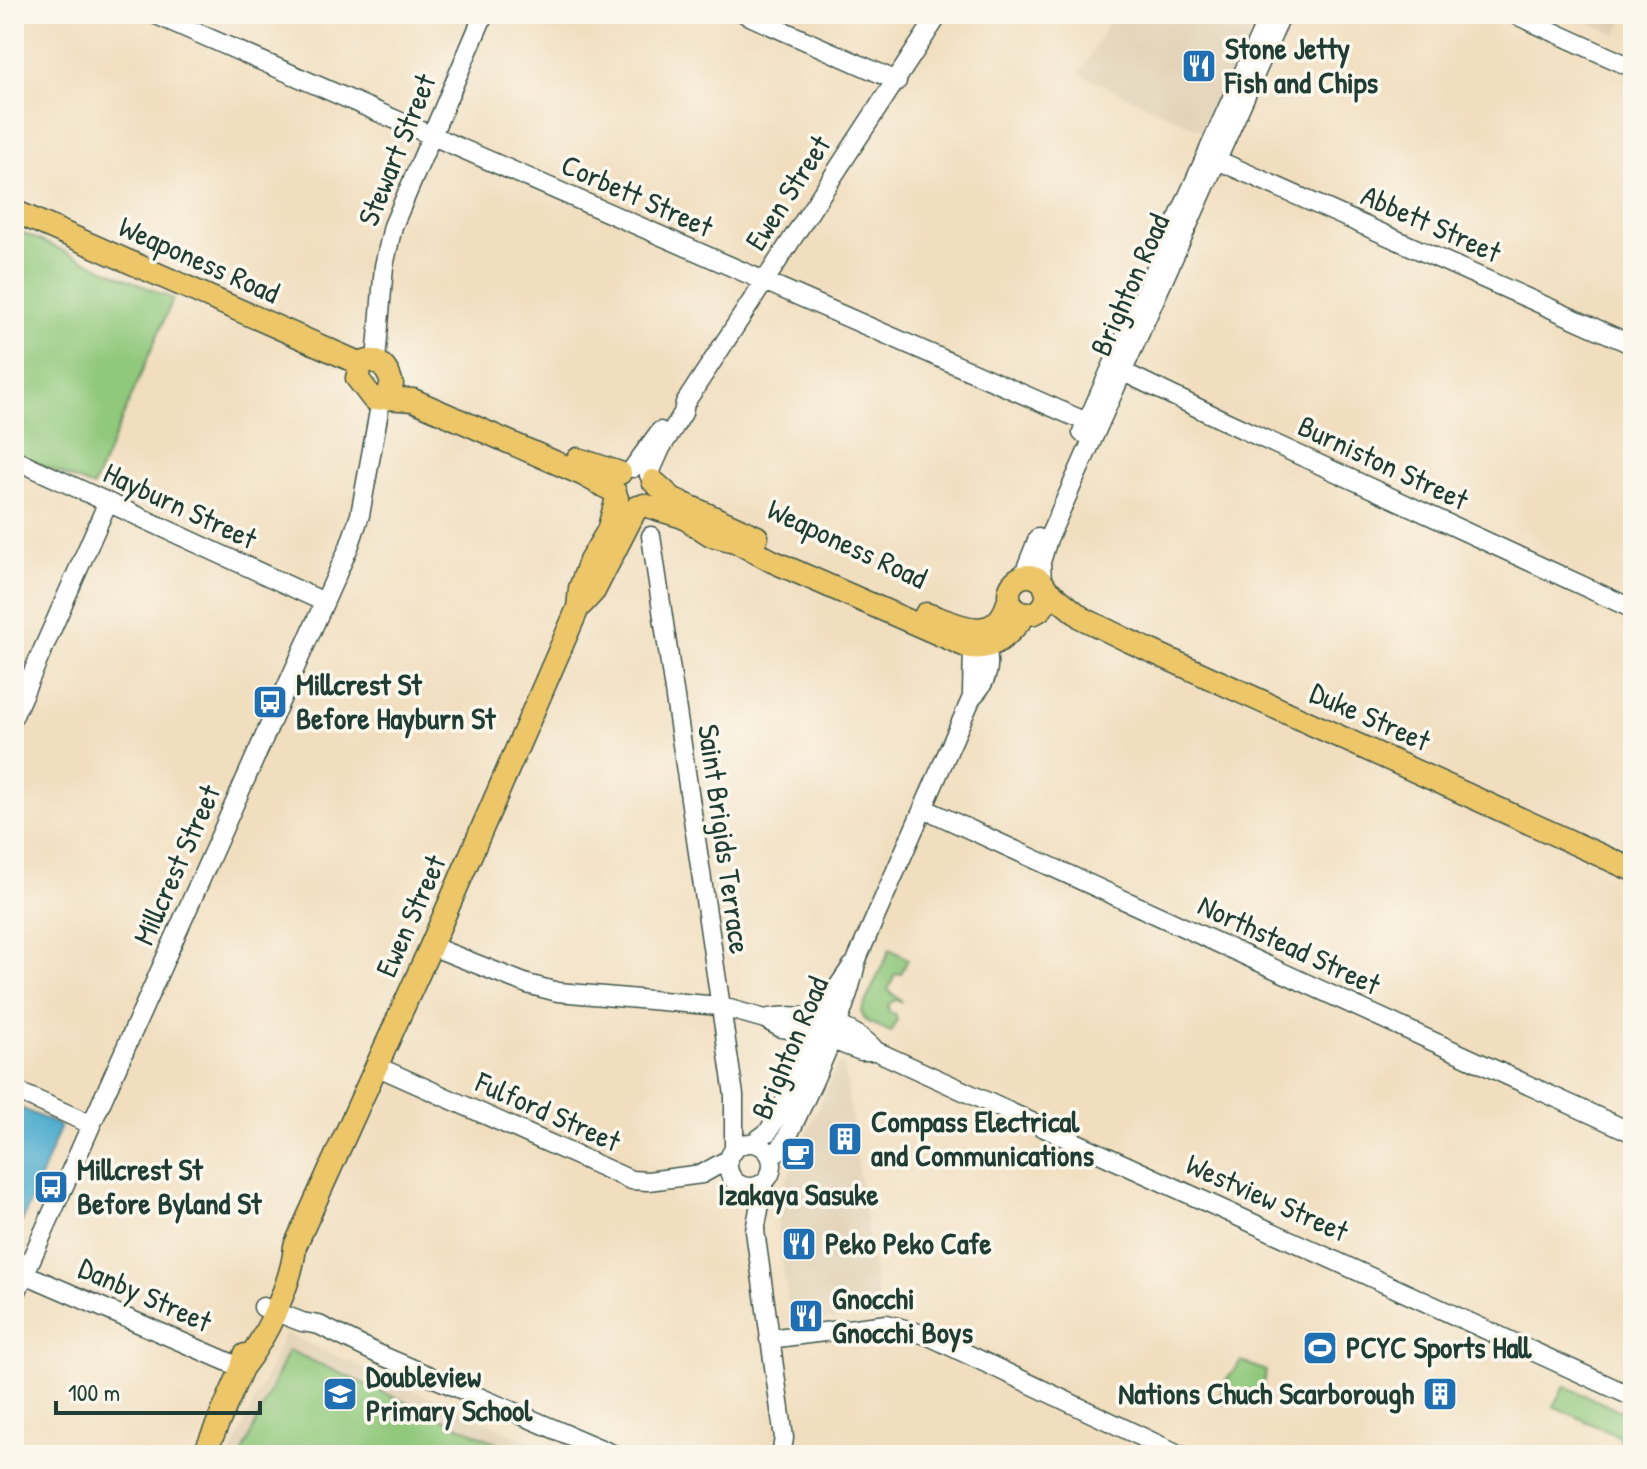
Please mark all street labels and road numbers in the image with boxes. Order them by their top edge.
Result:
street label: Stewart Street [348,67,445,231]
street label: Ewen Street [735,127,840,258]
street label: Corbett Street [555,144,720,247]
street label: Abbett Street [1355,175,1508,272]
street label: Weaponess Road [113,206,286,312]
street label: Brighton Road [1080,207,1178,362]
street label: Burniston Street [1292,405,1476,519]
street label: Hayburn Street [97,452,264,558]
street label: Weaponess Road [761,489,934,598]
street label: Duke Street [1304,672,1437,761]
street label: Saint Brigids Terrace [689,722,761,956]
street label: Millcrest Street [123,778,229,951]
street label: Ewen Street [366,848,455,983]
street label: Northstead Street [1192,884,1388,1004]
street label: Brighton Road [741,970,837,1125]
street label: Fulford Street [469,1061,628,1161]
street label: Westview Street [1180,1144,1355,1251]
street label: Danby Street [73,1247,219,1341]

